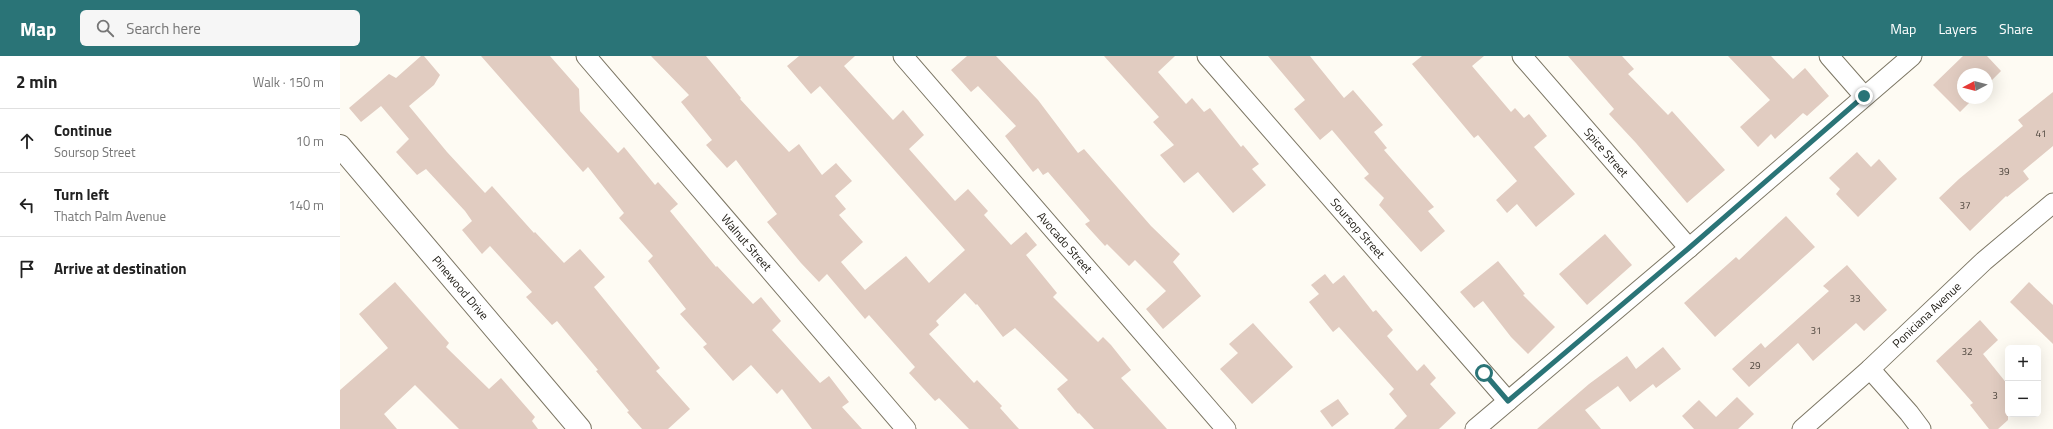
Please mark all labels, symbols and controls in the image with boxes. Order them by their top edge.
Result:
search box [80,10,360,46]
text: Map [20,14,56,43]
icon: search [94,17,116,39]
text: Search here [126,17,201,40]
text: Map [1890,18,1916,39]
text: Layers [1938,18,1977,39]
text: Share [1999,18,2033,39]
north arrow [1957,68,1993,104]
text: 2 min [16,69,57,95]
text: Walk · 150 m [253,72,324,92]
route end [1855,87,1873,105]
text: Continue [54,119,112,142]
street label: Spice Street [1579,123,1634,182]
house number: 41 [2035,126,2047,141]
icon: ahead [16,130,38,152]
text: 10 m [296,131,324,151]
text: Soursop Street [54,142,135,162]
house number: 39 [1998,164,2010,179]
text: Turn left [54,183,109,206]
icon: left [16,194,38,216]
street label: Soursop Street [1326,194,1390,263]
text: 140 m [288,195,324,215]
house number: 37 [1959,198,1971,213]
text: Thatch Palm Avenue [54,206,166,226]
street label: Avocado Street [1033,207,1098,278]
street label: Walnut Street [717,210,777,276]
street label: Pinewood Drive [428,251,494,324]
text: Arrive at destination [54,257,187,280]
icon: arrive [16,258,38,280]
street label: Poniciana Avenue [1888,277,1965,352]
house number: 33 [1849,291,1861,306]
house number: 31 [1810,323,1822,338]
house number: 32 [1961,344,1973,359]
map controls [2005,345,2041,417]
button: + [2005,345,2041,381]
house number: 29 [1749,358,1761,373]
route start [1475,364,1493,382]
button: − [2005,381,2041,417]
house number: 3 [1992,388,1998,403]

